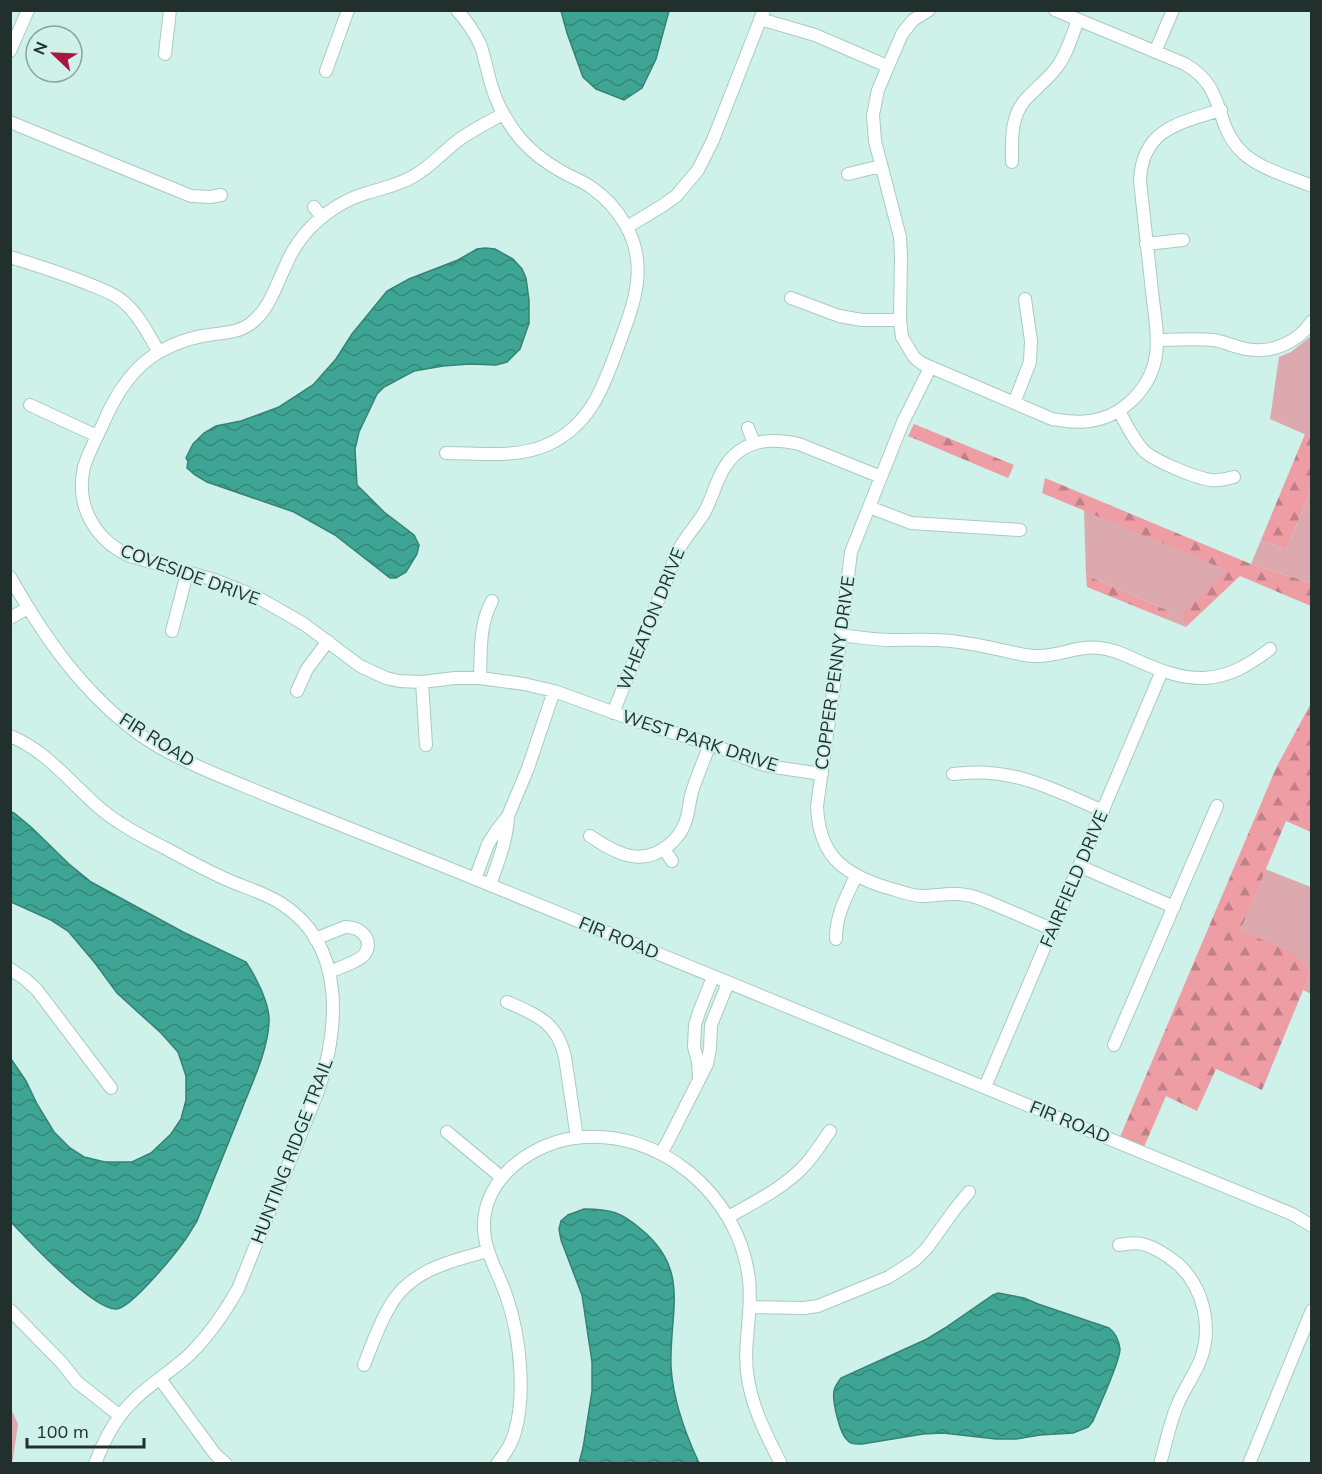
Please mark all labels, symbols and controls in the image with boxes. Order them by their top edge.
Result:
north arrow [24,24,84,84]
text: N [29,39,52,58]
street label: COVESIDE DRIVE [117,539,263,610]
street label: WHEATON DRIVE [611,544,690,694]
street label: COPPER PENNY DRIVE [810,575,859,771]
street label: WEST PARK DRIVE [619,704,781,777]
street label: FIR ROAD [115,707,199,772]
street label: FAIRFIELD DRIVE [1034,807,1113,951]
street label: FIR ROAD [576,911,663,964]
street label: HUNTING RIDGE TRAIL [245,1055,338,1247]
street label: FIR ROAD [1027,1095,1114,1148]
scale bar [27,1411,144,1449]
text: 100 m [36,1420,89,1443]

